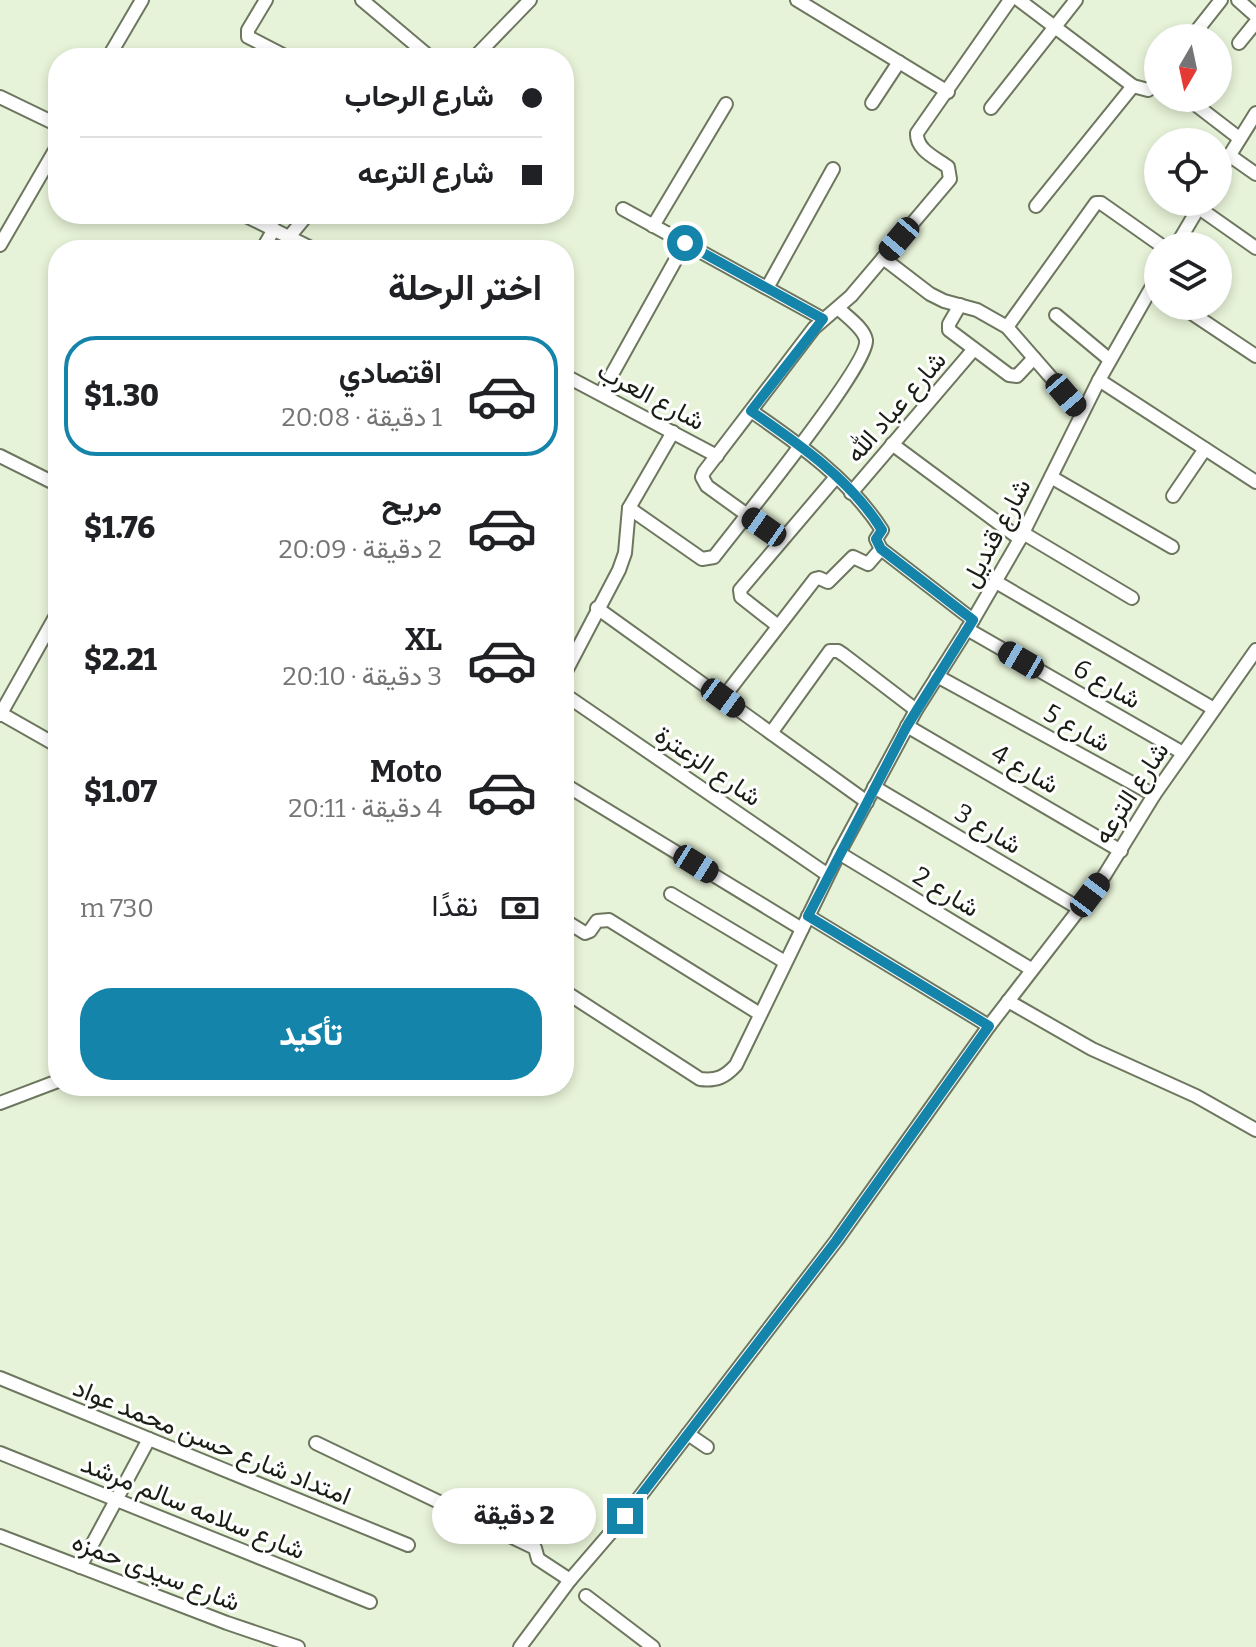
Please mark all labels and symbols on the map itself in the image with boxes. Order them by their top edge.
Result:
north arrow [1144,24,1232,112]
car [874,213,924,265]
route start [667,225,703,261]
street label: شارع عباد الله [839,345,954,470]
street label: شارع العرب [591,355,710,439]
car [1041,369,1091,421]
street label: شارع قنديل [955,473,1039,593]
car [737,503,791,551]
car [994,638,1048,682]
street label: شارع 6 [1067,652,1146,717]
car [697,674,749,722]
street label: شارع 5 [1037,697,1116,761]
street label: شارع الزعترة [648,719,767,815]
street label: شارع الترعه [1087,736,1177,851]
street label: شارع 4 [985,737,1064,802]
street label: شارع 3 [948,797,1027,863]
car [669,841,723,887]
street label: شارع 2 [906,860,985,925]
car [1066,869,1114,921]
street label: امتداد شارع حسن محمد عواد [68,1372,355,1514]
street label: شارع سلامه سالم مرشد [76,1448,310,1568]
callout: 2 دقيقة [433,1488,597,1544]
route end [607,1498,643,1534]
street label: شارع سيدى حمزه [67,1526,244,1620]

